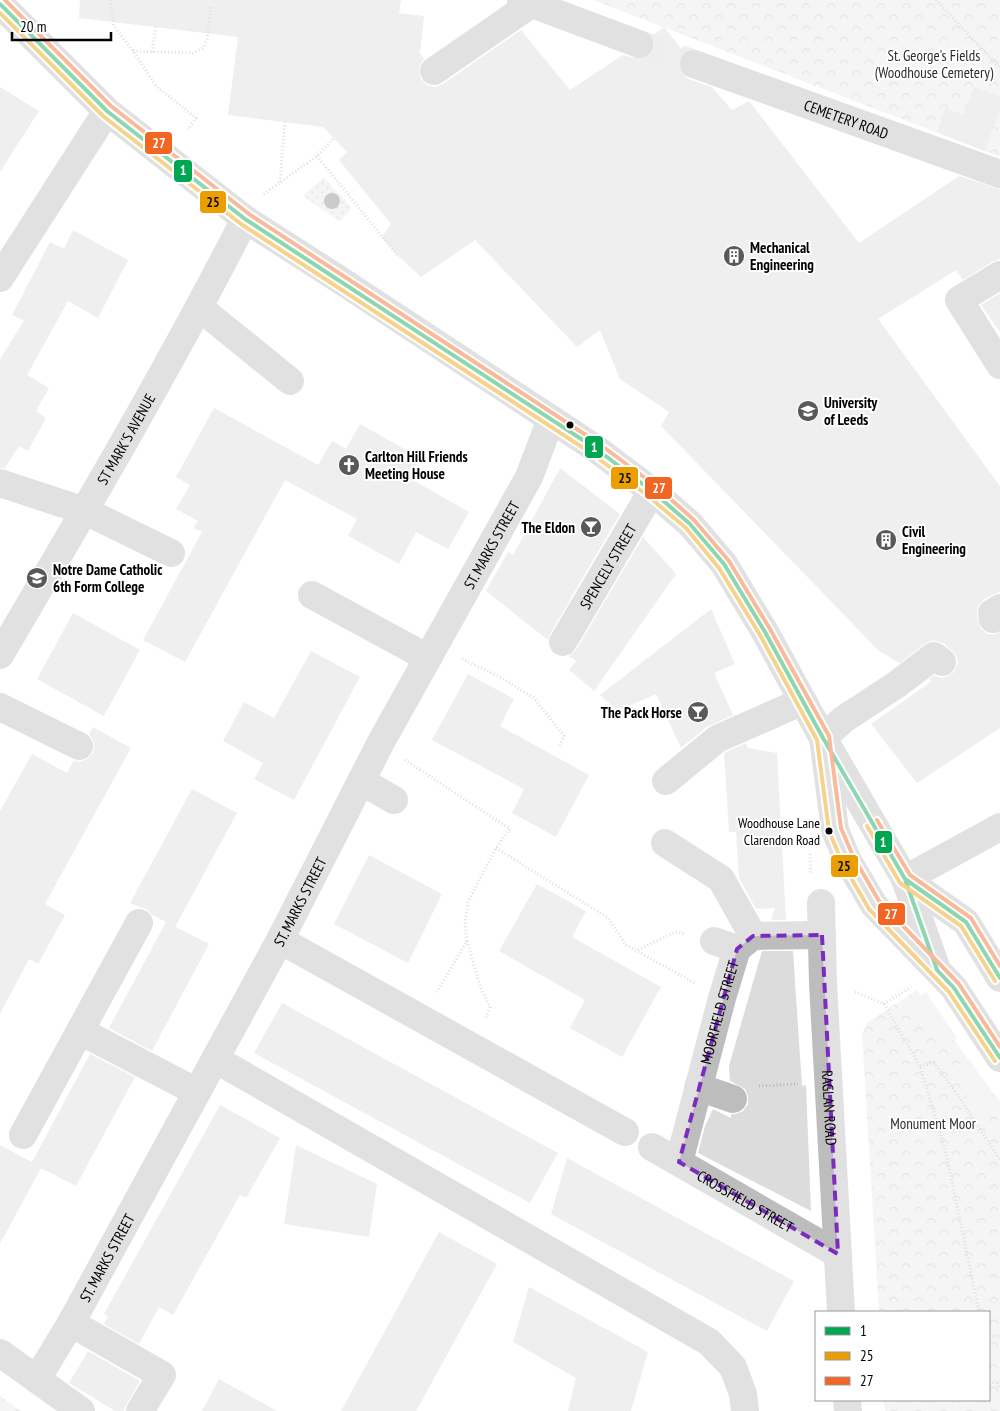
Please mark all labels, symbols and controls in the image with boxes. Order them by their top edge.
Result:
scale bar [12,10,111,42]
text: 20 m [20,17,46,36]
park label: St. George's Fields (Woodhouse Cemetery) [875,46,994,82]
street label: CEMETERY ROAD [802,95,891,143]
line badge: 27 [144,131,173,155]
text: 27 [152,134,166,152]
line badge: 1 [173,159,193,183]
text: 1 [180,161,186,179]
line badge: 25 [199,190,227,214]
text: 25 [206,193,220,211]
place label: Mechanical Engineering [750,238,814,274]
building icon: Mechanical Engineering [722,244,746,268]
street label: ST MARK'S AVENUE [92,390,159,488]
place label: University of Leeds [824,393,878,429]
school or university icon: University of Leeds [796,399,820,423]
unlabelled marker [565,420,575,430]
line badge: 1 [584,435,604,459]
text: 1 [591,438,597,456]
place label: Carlton Hill Friends Meeting House [365,447,468,483]
church icon: Carlton Hill Friends Meeting House [337,453,361,477]
line badge: 25 [610,466,639,490]
text: 25 [618,469,632,487]
line badge: 27 [644,476,673,500]
text: 27 [652,479,666,497]
street label: ST. MARKS STREET [459,497,523,592]
bar icon: The Eldon [579,515,603,539]
place label: The Eldon [521,518,575,537]
street label: SPENCELY STREET [575,520,640,612]
place label: Civil Engineering [902,522,966,558]
building icon: Civil Engineering [874,528,898,552]
place label: Notre Dame Catholic 6th Form College [53,560,163,596]
school or university icon: Notre Dame Catholic 6th Form College [25,566,49,590]
bar icon: The Pack Horse [686,700,710,724]
place label: The Pack Horse [601,703,682,722]
place label: Woodhouse Lane Clarendon Road [738,814,820,849]
marker: Woodhouse Lane Clarendon Road [824,826,834,836]
line badge: 1 [874,830,893,854]
text: 1 [880,833,886,851]
street label: ST. MARKS STREET [269,854,330,949]
line badge: 25 [830,854,859,878]
text: 25 [837,857,851,875]
line badge: 27 [877,902,906,926]
text: 27 [884,905,898,923]
street label: MOORFIELD STREET [696,958,743,1066]
street label: RAGLAN ROAD [818,1070,841,1146]
park label: Monument Moor [890,1114,977,1133]
street label: CROSSFIELD STREET [694,1166,797,1236]
street label: ST. MARKS STREET [75,1210,139,1305]
legend [815,1311,990,1401]
text: 1 [860,1321,867,1340]
text: 25 [860,1346,874,1365]
text: 27 [860,1371,874,1390]

